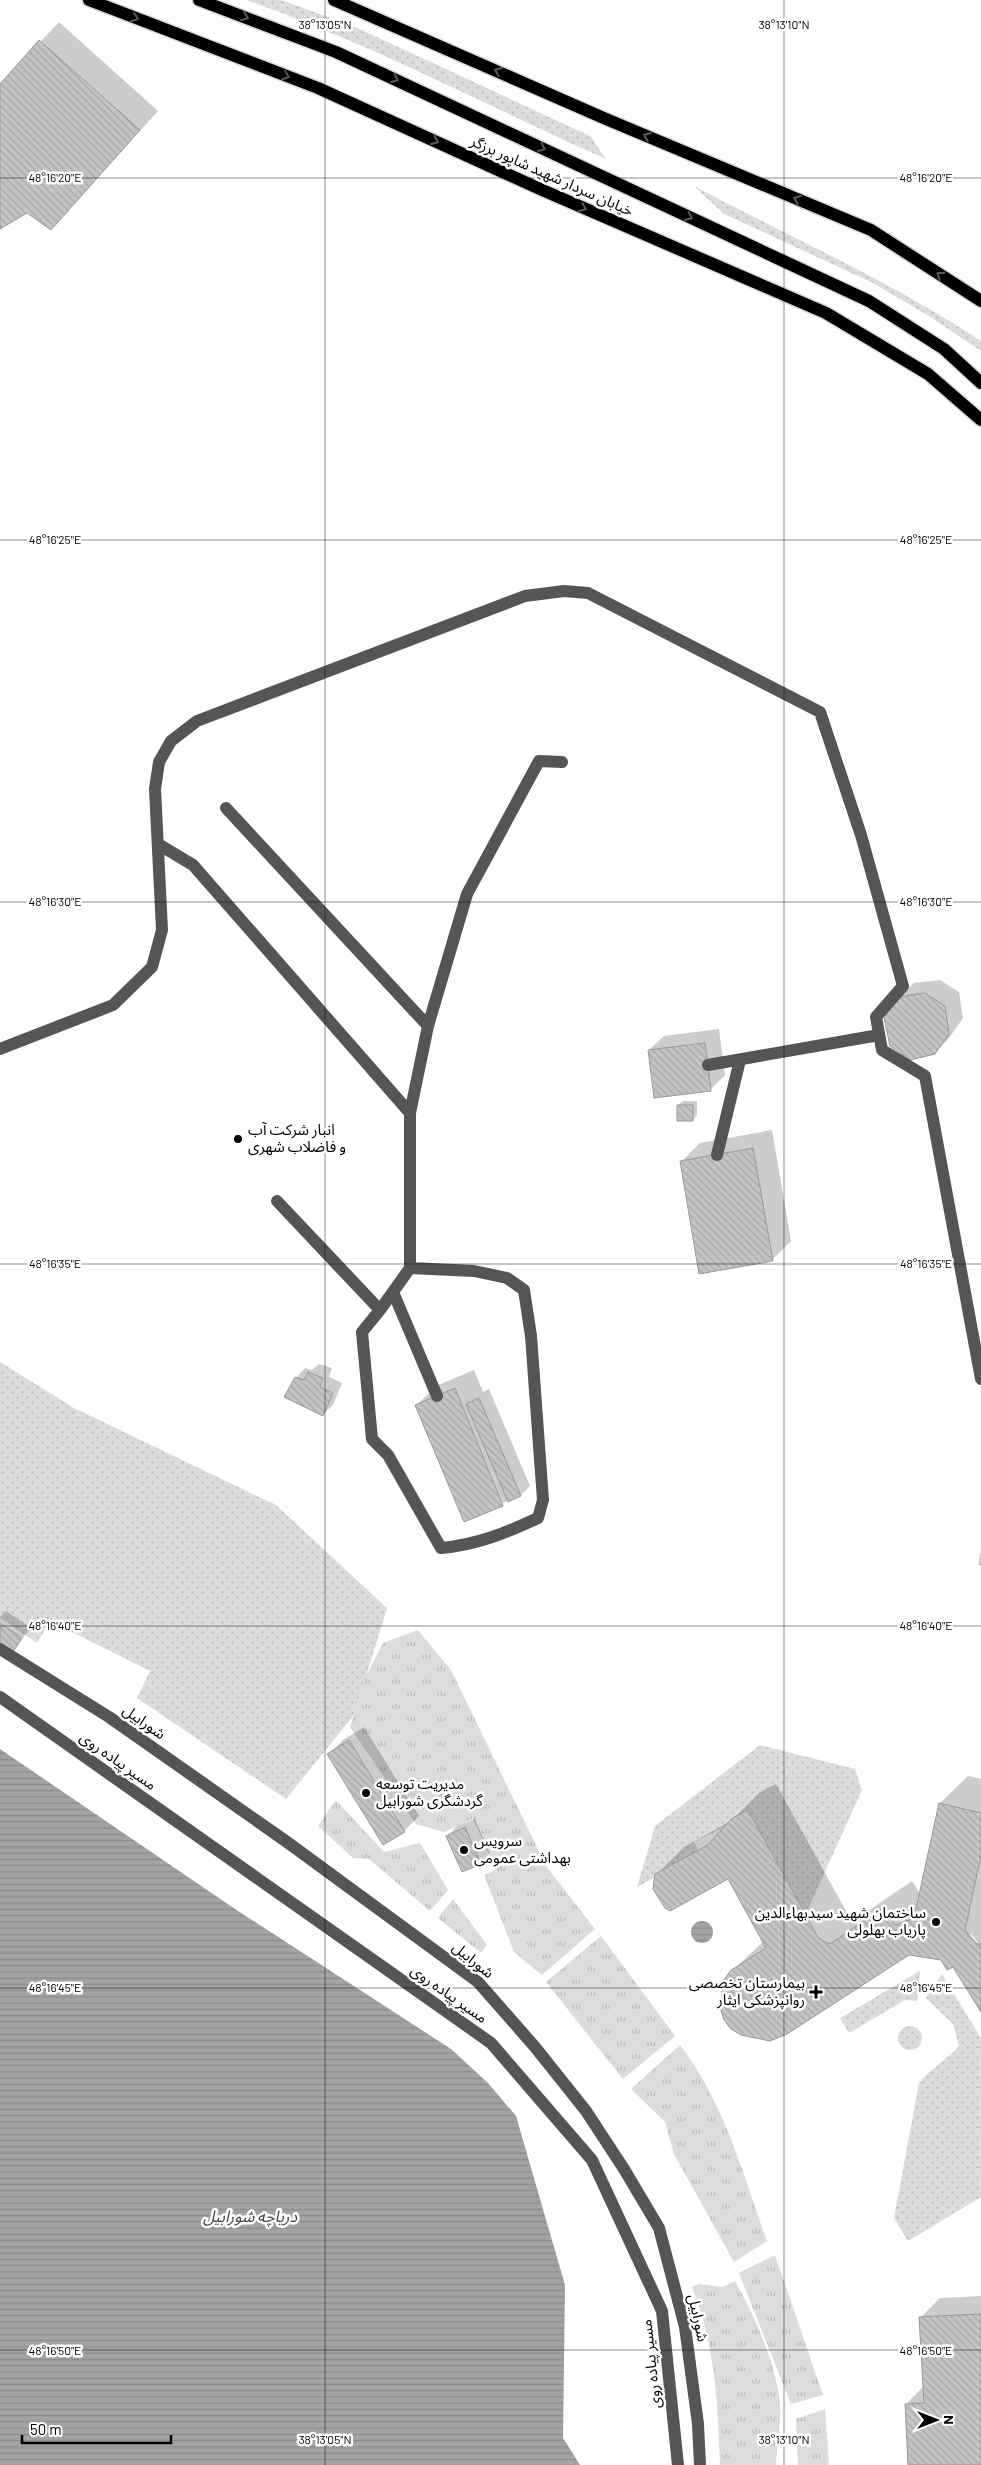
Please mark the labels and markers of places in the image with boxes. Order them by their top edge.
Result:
place label: انبار شرکت آب و فاضلاب شهری [248,1120,346,1156]
marker: انبار شرکت آب و فاضلاب شهری [232,1133,244,1145]
place label: مدیریت توسعه گردشگری شورابیل [376,1774,483,1810]
marker: مدیریت توسعه گردشگری شورابیل [360,1787,372,1799]
place label: سرویس بهداشتی عمومی [474,1831,571,1867]
marker: سرویس بهداشتی عمومی [458,1844,470,1856]
place label: ساختمان شهید سیدبهاءالدین پاریاب بهلولی [755,1903,926,1940]
marker: ساختمان شهید سیدبهاءالدین پاریاب بهلولی [930,1916,942,1928]
place label: بیمارستان تخصصی روانپزشکی ایثار [689,1973,805,2010]
marker: بیمارستان تخصصی روانپزشکی ایثار [809,1985,823,1999]

